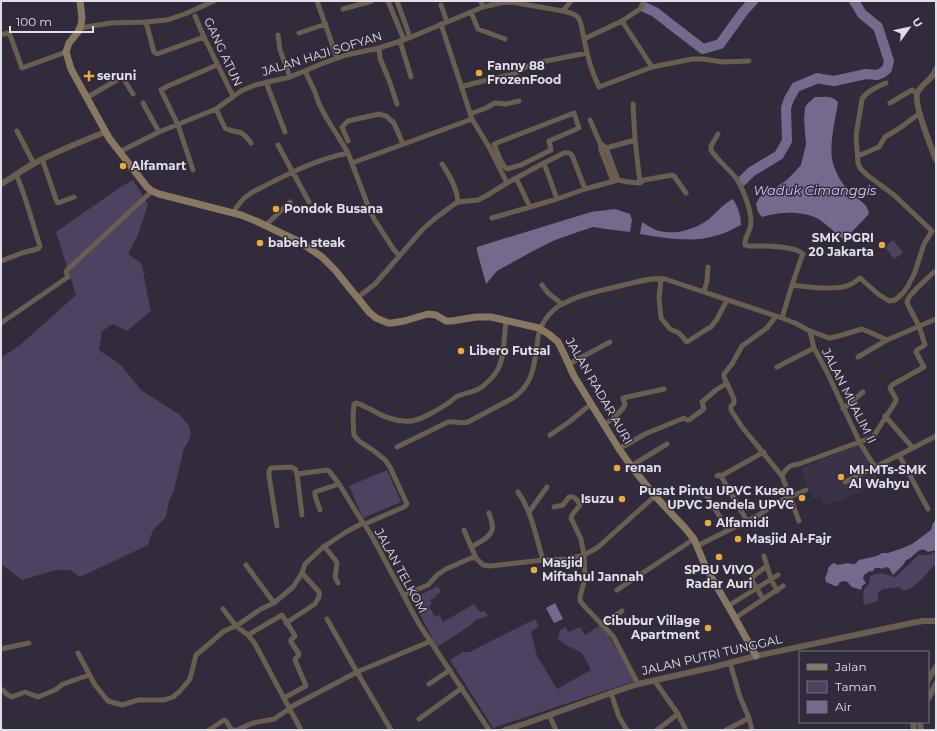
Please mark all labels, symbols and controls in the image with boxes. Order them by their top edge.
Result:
scale bar [10,8,93,34]
north arrow [889,8,929,48]
text: 100 m [16,14,52,29]
street label: GANG ATUN [201,15,246,89]
text: U [909,15,926,30]
street label: JALAN HAJI SOFYAN [259,28,384,79]
place label: Fanny 88 FrozenFood [487,58,561,87]
place label: seruni [97,68,136,83]
marker: Fanny 88 FrozenFood [474,68,484,78]
marker: seruni [84,71,94,81]
place label: Alfamart [130,158,187,173]
marker: Alfamart [118,161,128,171]
water label: Waduk Cimanggis [754,182,877,198]
place label: Pondok Busana [284,201,383,216]
marker: Pondok Busana [271,204,281,214]
place label: SMK PGRI 20 Jakarta [809,230,874,259]
place label: babeh steak [268,235,345,250]
marker: babeh steak [255,238,265,248]
marker: SMK PGRI 20 Jakarta [877,240,887,250]
street label: JALAN RADAR AURI [562,334,636,447]
place label: Libero Futsal [469,343,550,358]
street label: JALAN MUALIM II [818,345,880,446]
marker: Libero Futsal [456,346,466,356]
place label: renan [625,460,662,475]
place label: MI-MTs-SMK Al Wahyu [848,462,927,491]
marker: renan [612,463,622,473]
marker: MI-MTs-SMK Al Wahyu [836,472,846,482]
place label: Pusat Pintu UPVC Kusen UPVC Jendela UPVC [639,483,794,512]
place label: Isuzu [581,491,614,506]
marker: Pusat Pintu UPVC Kusen UPVC Jendela UPVC [797,493,807,503]
marker: Isuzu [617,494,627,504]
place label: Alfamidi [715,515,769,530]
marker: Alfamidi [703,518,713,528]
street label: JALAN TELKOM [371,525,431,616]
place label: Masjid Al-Fajr [746,531,831,546]
marker: Masjid Al-Fajr [733,534,743,544]
marker: SPBU VIVO Radar Auri [714,552,724,562]
place label: Masjid Miftahul Jannah [542,555,644,584]
place label: SPBU VIVO Radar Auri [684,562,754,591]
marker: Masjid Miftahul Jannah [529,565,539,575]
place label: Cibubur Village Apartment [603,613,701,642]
marker: Cibubur Village Apartment [703,623,713,633]
street label: JALAN PUTRI TUNGGAL [639,631,783,678]
legend [799,651,929,723]
text: Jalan [834,659,867,674]
text: Taman [835,679,877,694]
text: Air [835,699,852,714]

